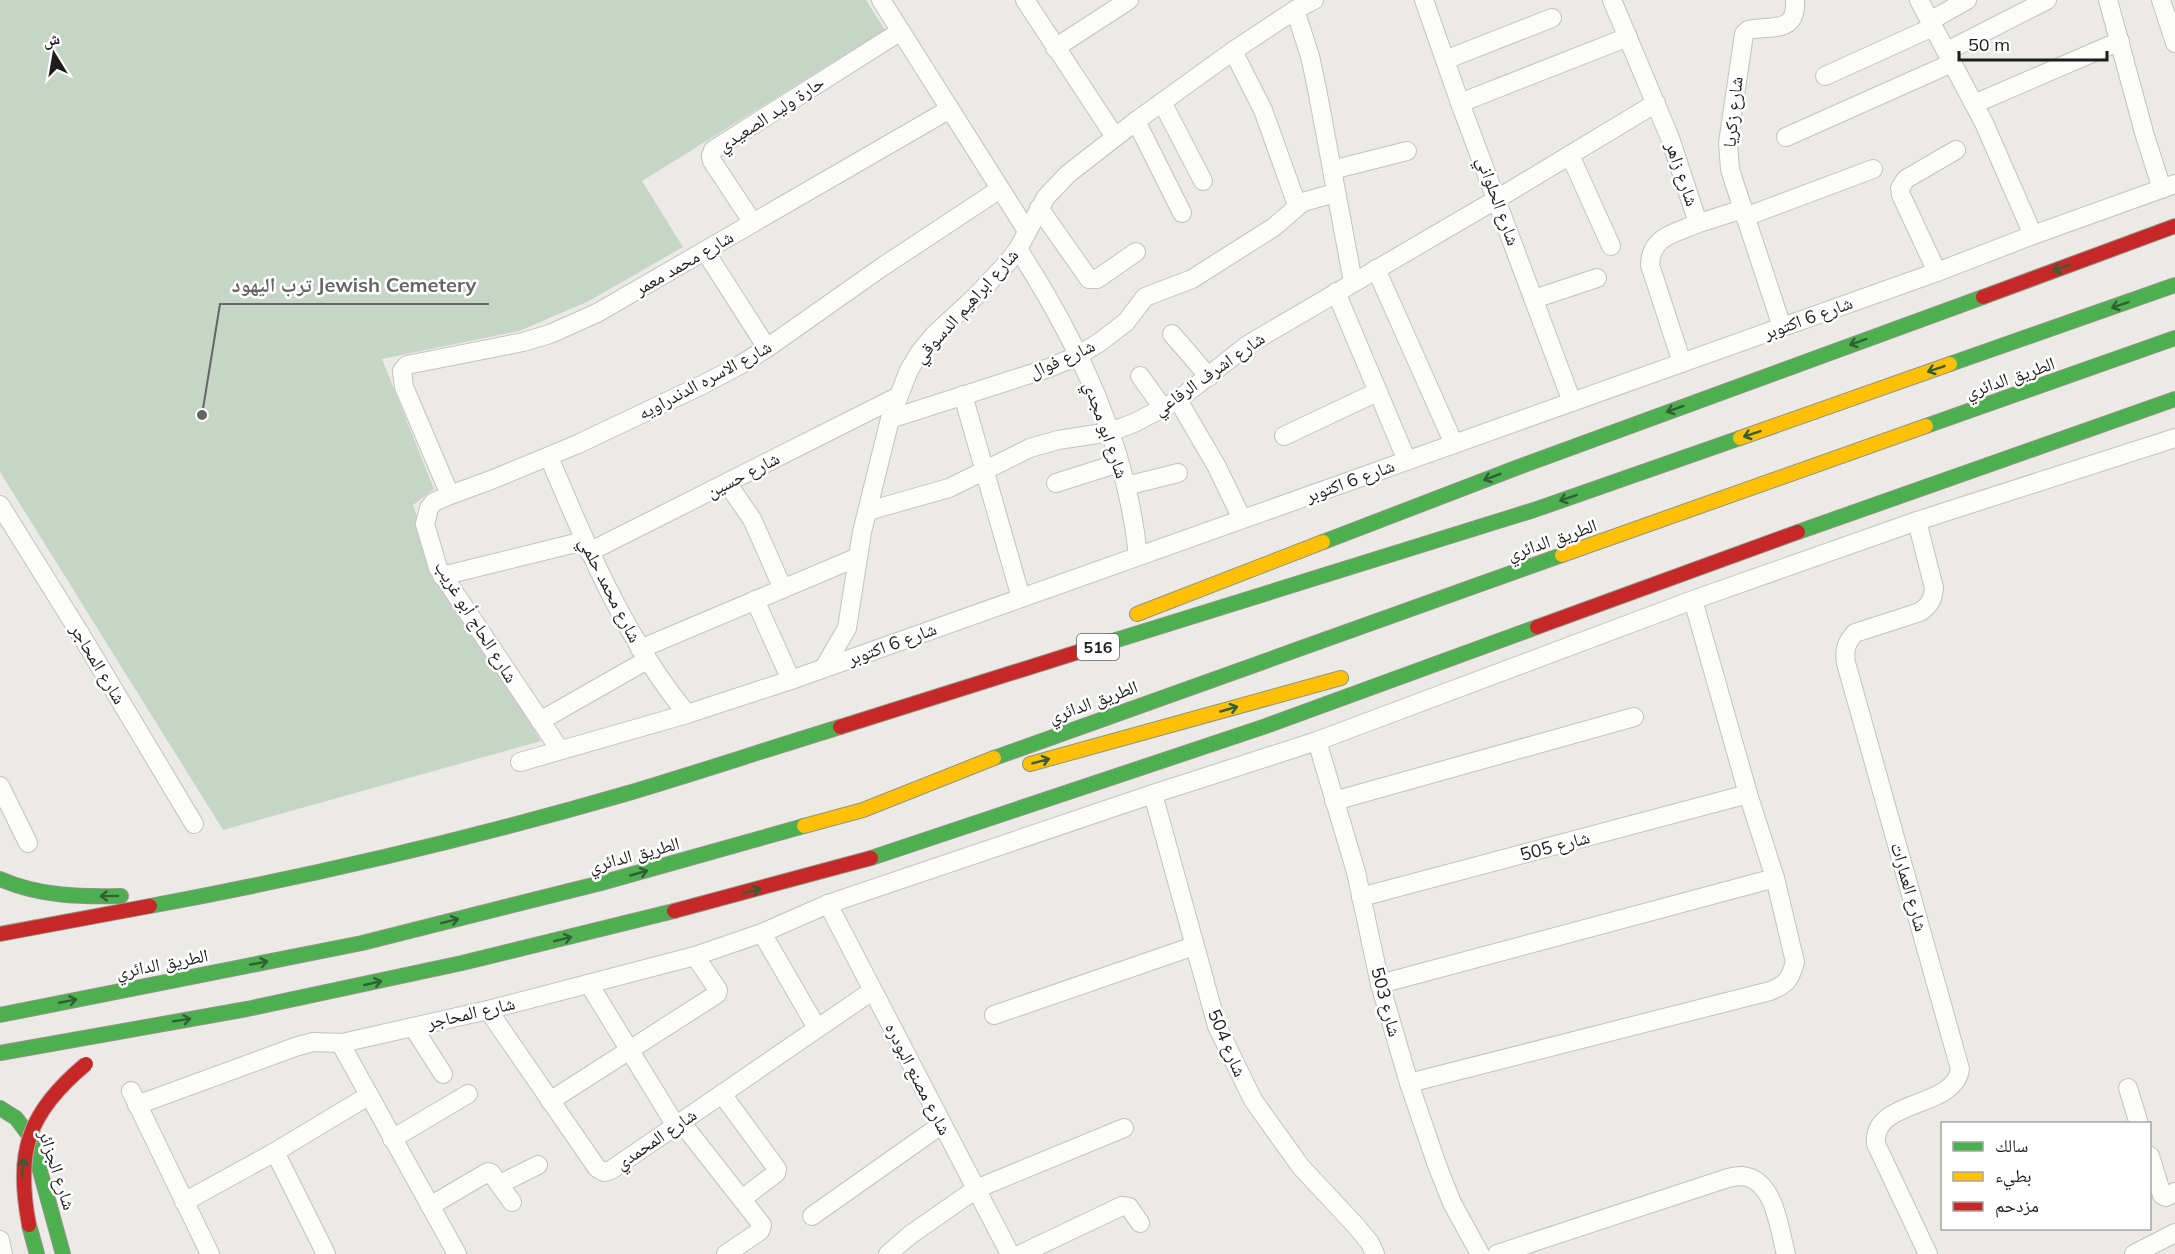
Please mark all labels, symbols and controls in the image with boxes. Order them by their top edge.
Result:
north arrow [24,24,84,84]
scale bar [1959,24,2108,62]
text: ش [41,28,61,51]
text: 50 m [1968,33,2010,56]
street label: حارة وليد الصعيدي [713,71,830,160]
street label: شارع زكريا [1717,75,1748,149]
street label: شارع زاهر [1660,138,1704,209]
street label: شارع الحلواني [1468,153,1525,250]
street label: شارع محمد معمر [629,225,737,301]
street label: شارع ابراهيم الدسوقي [908,244,1026,370]
one-way arrow [2052,263,2071,274]
callout: ترب اليهود Jewish Cemetery [220,266,489,304]
text: ترب اليهود Jewish Cemetery [232,272,476,297]
street label: شارع 6 اكتوبر [1759,291,1856,345]
one-way arrow [2111,300,2130,311]
street label: شارع اشرف الرفاعي [1148,327,1271,424]
street label: شارع فوال [1025,334,1098,383]
street label: شارع الاسره الدندراويه [634,335,775,424]
one-way arrow [1849,338,1868,349]
street label: الطريق الدائري [1962,351,2059,407]
one-way arrow [1927,365,1946,376]
street label: شارع ابو مجدي [1076,378,1134,483]
one-way arrow [1666,405,1685,416]
one-way arrow [1743,429,1762,440]
street label: شارع حسين [702,446,783,503]
street label: شارع 6 اكتوبر [1301,454,1398,508]
one-way arrow [1483,472,1502,483]
one-way arrow [1559,494,1578,505]
street label: الطريق الدائري [1504,513,1601,569]
street label: شارع محمد حلمي [571,533,647,648]
street label: شارع الحاج أبو غريب [429,557,523,687]
street label: شارع 6 اكتوبر [843,617,940,671]
street label: شارع المحاجر [65,619,131,708]
road number: 516 [1077,634,1119,660]
street label: الطريق الدائري [1045,675,1142,732]
one-way arrow [1219,703,1238,714]
one-way arrow [1031,755,1050,767]
street label: شارع 505 [1517,825,1592,866]
street label: الطريق الدائري [586,831,683,881]
street label: شارع العمارات [1886,840,1933,934]
one-way arrow [629,866,648,878]
one-way arrow [742,884,761,896]
one-way arrow [100,890,120,902]
one-way arrow [440,915,459,926]
one-way arrow [554,933,573,945]
street label: الطريق الدائري [114,943,211,987]
one-way arrow [249,957,269,968]
street label: شارع 503 [1366,964,1407,1039]
one-way arrow [363,977,383,988]
street label: شارع المحاجر [424,991,517,1034]
one-way arrow [58,995,77,1006]
street label: شارع 504 [1203,1005,1252,1080]
one-way arrow [172,1014,191,1025]
street label: شارع مصنع البودره [879,1019,957,1139]
street label: شارع المحمدي [611,1103,703,1177]
legend [1941,1122,2151,1230]
street label: شارع الجزائر [33,1126,81,1213]
text: سالك [1995,1134,2028,1157]
one-way arrow [18,1158,29,1178]
text: بطيء [1995,1164,2032,1191]
text: مزدحم [1995,1194,2039,1218]

